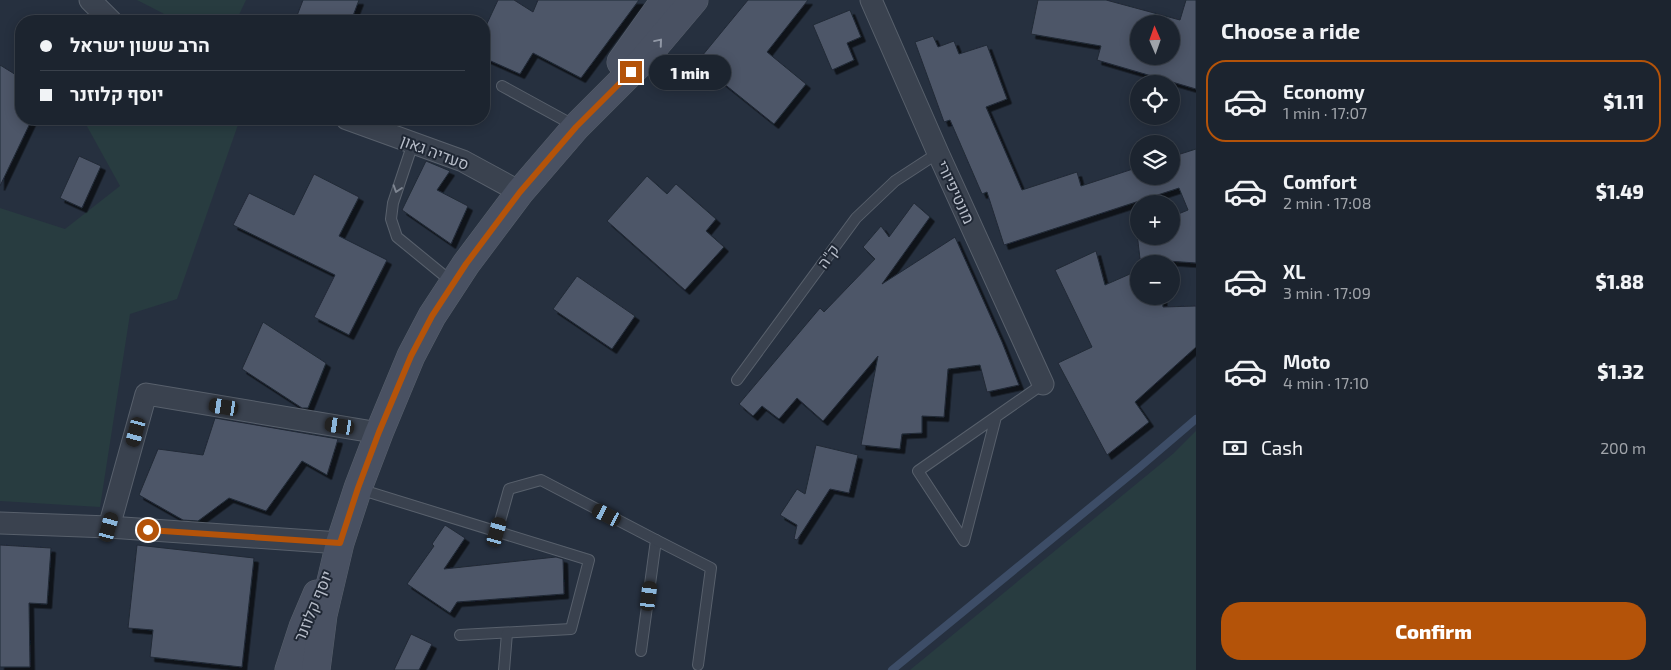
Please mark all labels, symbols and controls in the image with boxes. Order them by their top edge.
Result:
north arrow [1130,15,1180,65]
map controls [1130,15,1180,305]
text: Choose a ride [1221,17,1360,43]
text: הרב ששון ישראל [70,33,210,56]
one-way arrow [653,38,662,47]
callout: 1 min [648,54,731,90]
route end [620,61,642,83]
text: 1 min [670,63,710,82]
button: locate [1130,75,1180,125]
icon: car [1223,79,1268,124]
text: Economy [1283,80,1365,103]
text: יוסף קלוזנר [70,82,164,105]
text: $1.11 [1603,90,1644,113]
text: 1 min · 17:07 [1283,103,1367,122]
street label: סעדיה גאון [398,130,472,173]
button: layers [1130,135,1180,185]
street label: מונטיפיורי [934,157,979,226]
icon: car [1223,169,1268,214]
text: Comfort [1283,170,1357,193]
text: $1.49 [1596,180,1644,203]
one-way arrow [393,184,403,193]
text: 2 min · 17:08 [1283,193,1371,212]
button: + [1130,195,1180,245]
street label: ק"ה [813,240,843,271]
button: − [1130,255,1180,305]
icon: car [1223,259,1268,304]
text: XL [1283,260,1305,283]
text: $1.88 [1595,270,1644,293]
text: 3 min · 17:09 [1283,283,1371,302]
icon: car [1223,349,1268,394]
text: Moto [1283,350,1331,373]
text: $1.32 [1597,360,1644,383]
text: 4 min · 17:10 [1283,373,1369,392]
car [208,397,239,417]
car [124,416,147,448]
car [324,416,355,436]
icon: cash [1221,434,1249,462]
text: Cash [1261,436,1303,459]
text: 200 m [1600,438,1646,457]
car [590,502,623,528]
car [97,511,120,543]
car [485,516,508,548]
route start [137,519,159,541]
street label: יוסף קלוזנר [289,568,336,644]
car [639,580,658,612]
button: Confirm [1221,602,1646,660]

